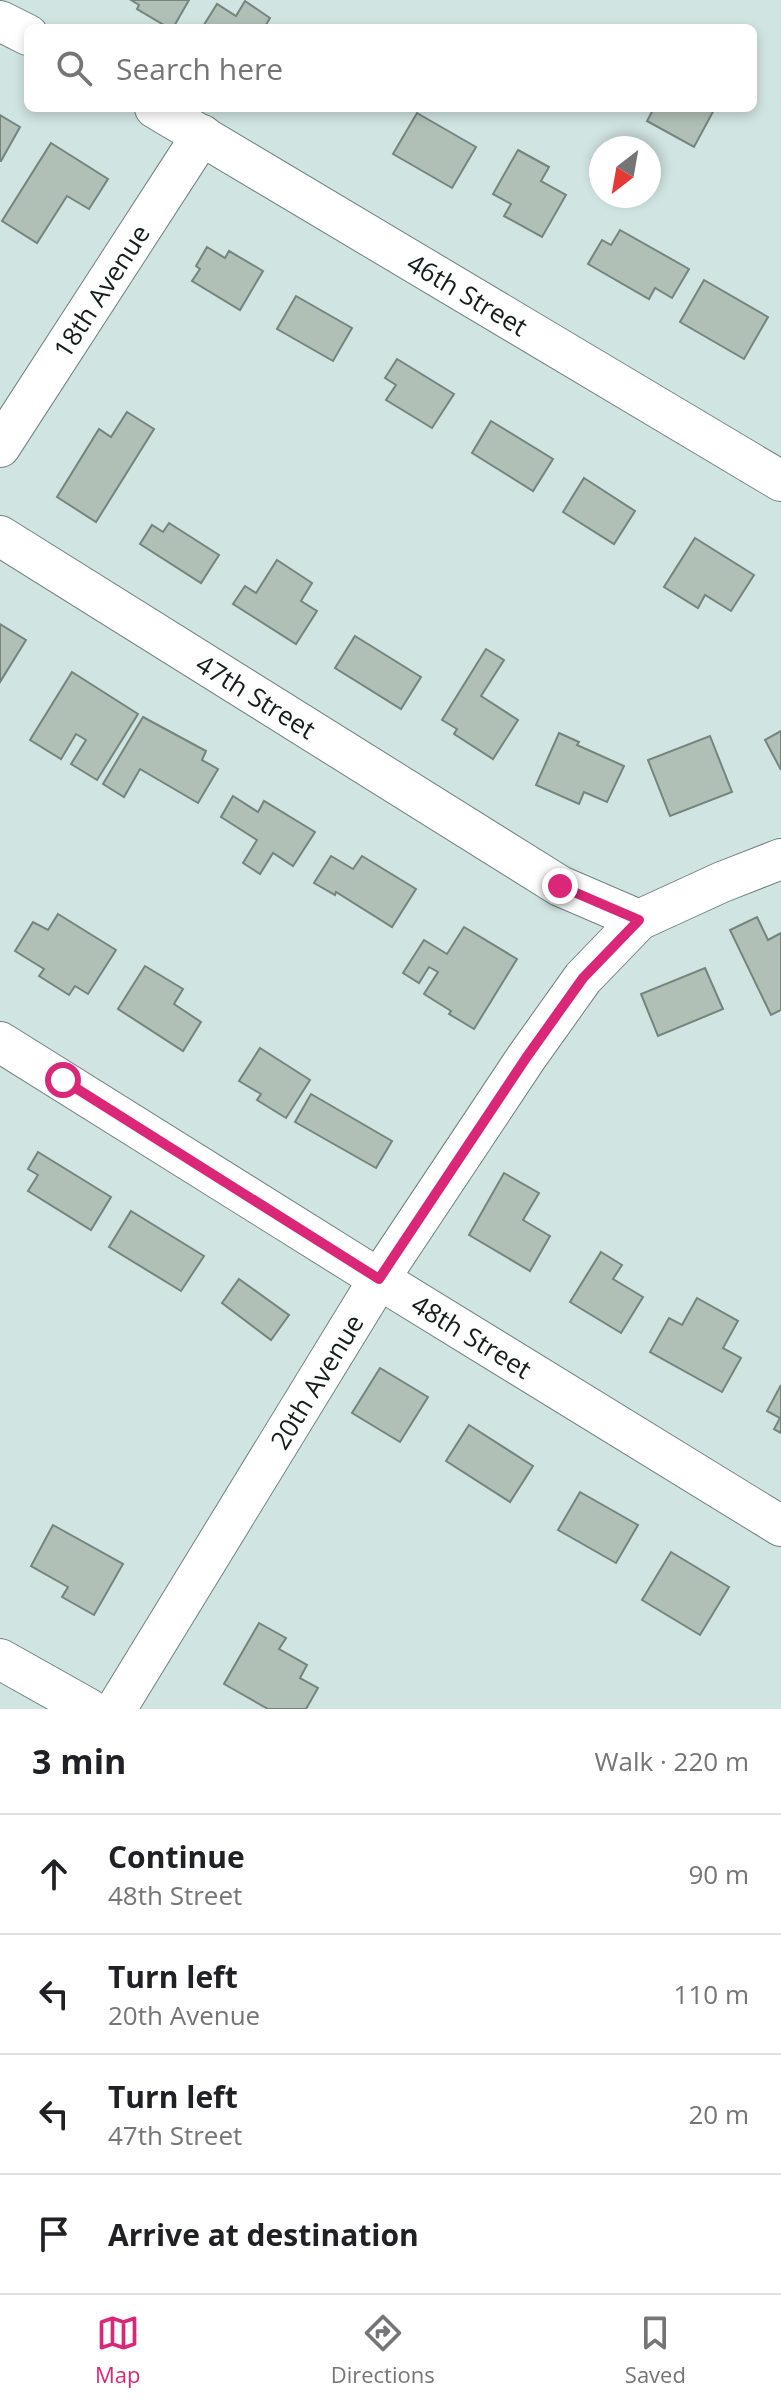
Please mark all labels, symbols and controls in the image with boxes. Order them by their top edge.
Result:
search box [24,24,757,112]
icon: search [52,46,96,90]
text: Search here [116,48,283,89]
north arrow [589,136,661,208]
street label: 18th Avenue [45,217,158,365]
street label: 46th Street [401,244,535,344]
street label: 47th Street [190,645,323,747]
route end [542,868,578,904]
route start [45,1062,81,1098]
street label: 48th Street [405,1286,539,1387]
street label: 20th Avenue [261,1307,371,1456]
text: 3 min [32,1738,126,1784]
text: Walk · 220 m [595,1743,749,1779]
text: Continue [108,1836,245,1877]
icon: ahead [32,1852,76,1896]
text: 90 m [688,1856,749,1892]
text: 48th Street [108,1877,242,1913]
text: Turn left [108,1956,238,1997]
icon: left [32,1972,76,2016]
text: 110 m [674,1976,749,2012]
text: 20th Avenue [108,1997,260,2033]
text: Turn left [108,2076,238,2117]
icon: left [32,2092,76,2136]
text: 20 m [688,2096,749,2132]
text: 47th Street [108,2117,242,2153]
icon: arrive [32,2212,76,2256]
text: Arrive at destination [108,2214,419,2255]
tab: Map [95,2311,141,2389]
tab: Directions [331,2311,435,2389]
tab: Saved [625,2311,686,2389]

